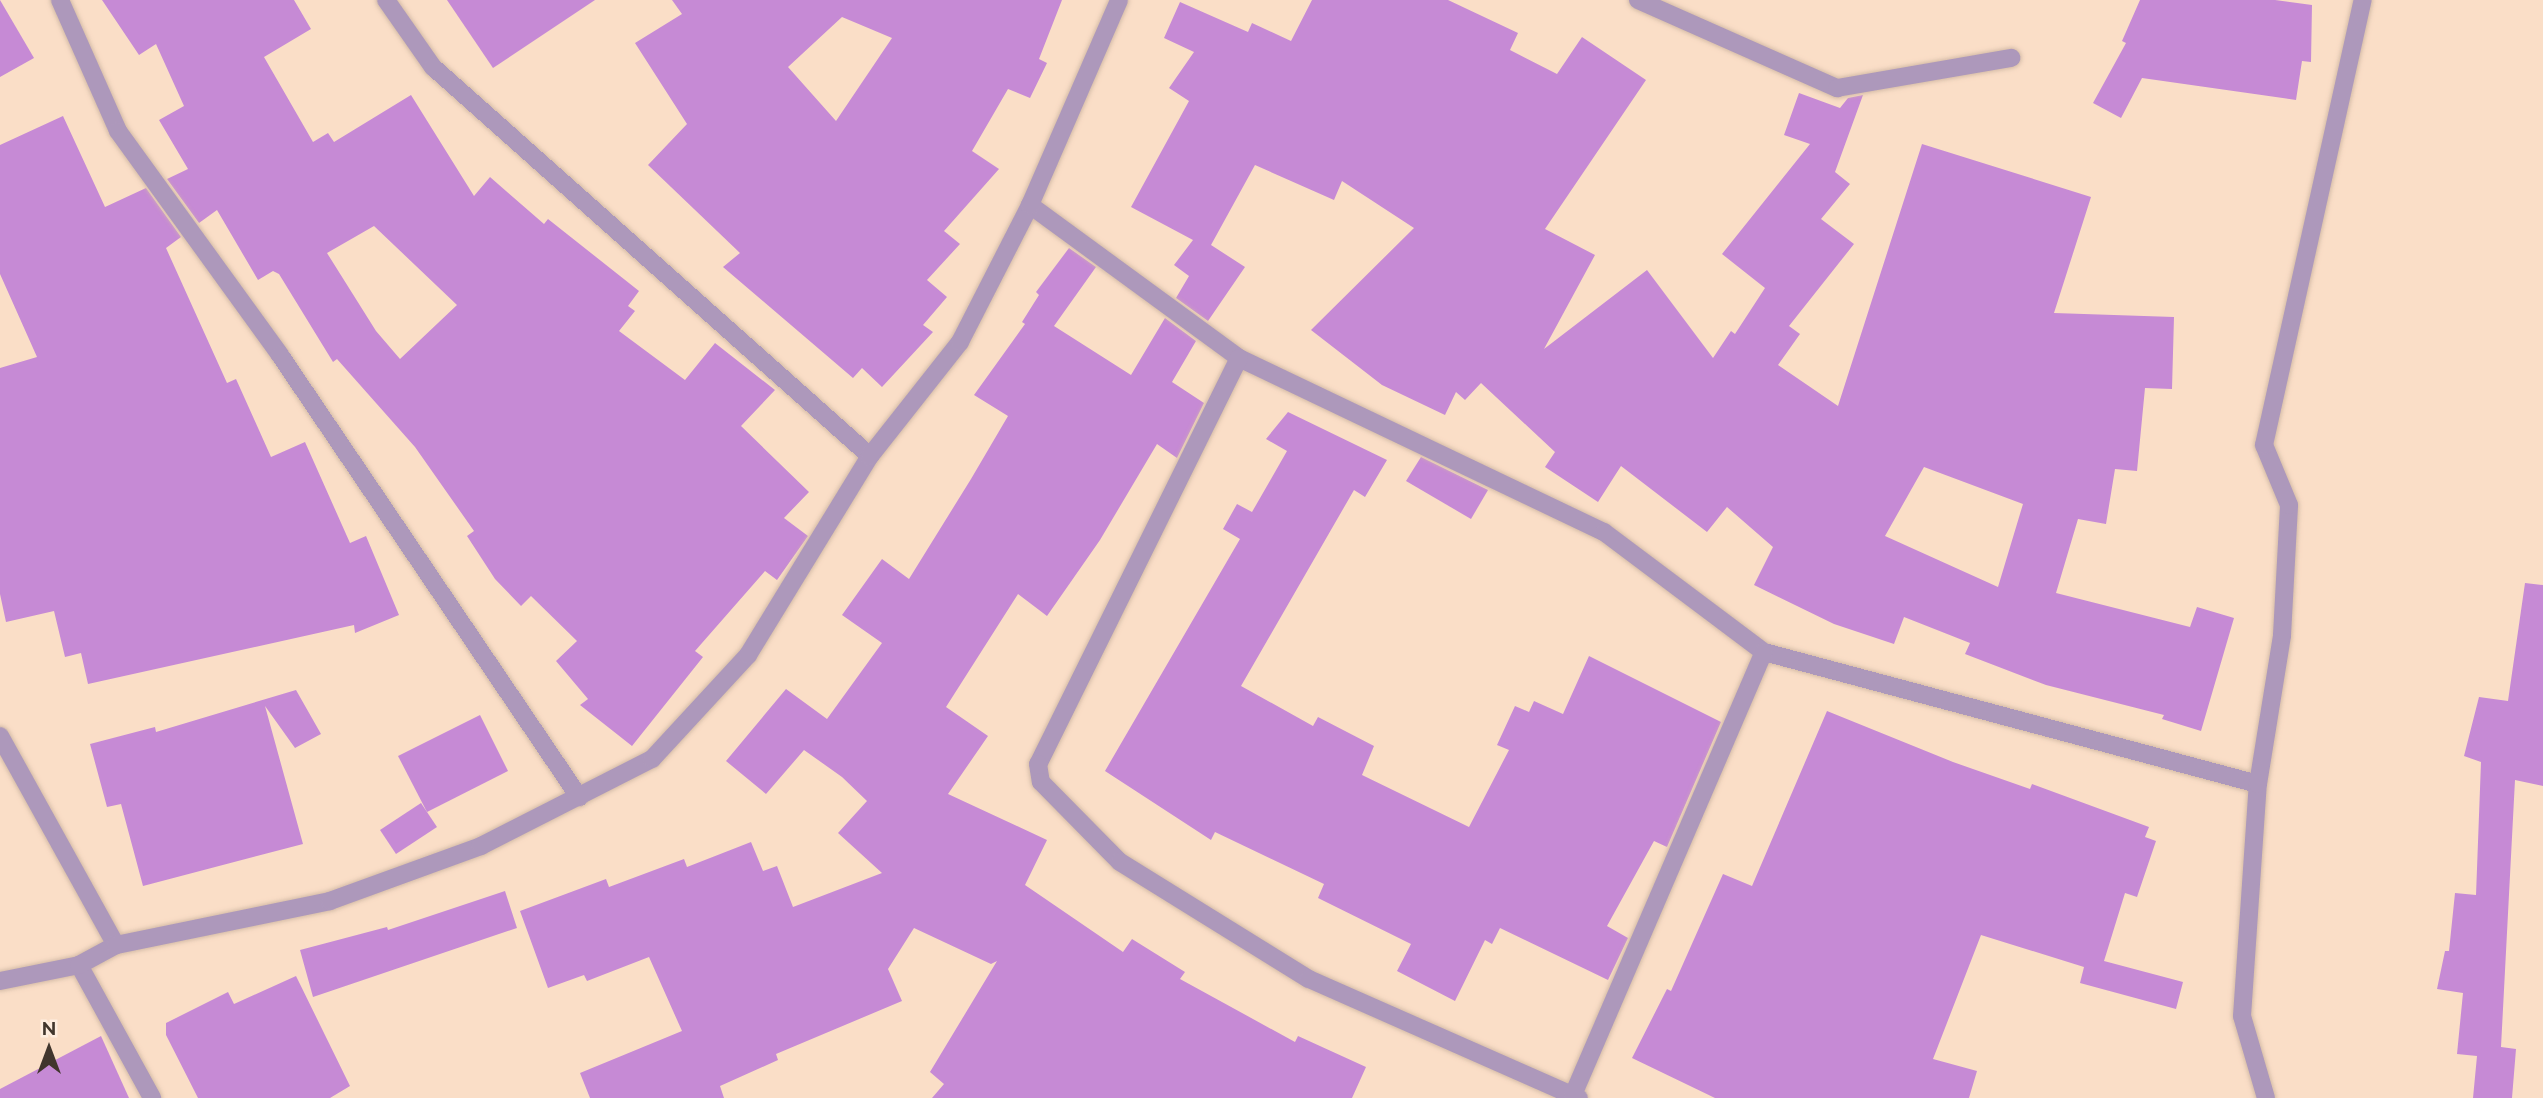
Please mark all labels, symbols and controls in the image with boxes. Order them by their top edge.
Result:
north arrow [14,1014,84,1084]
text: N [42,1017,56,1039]

